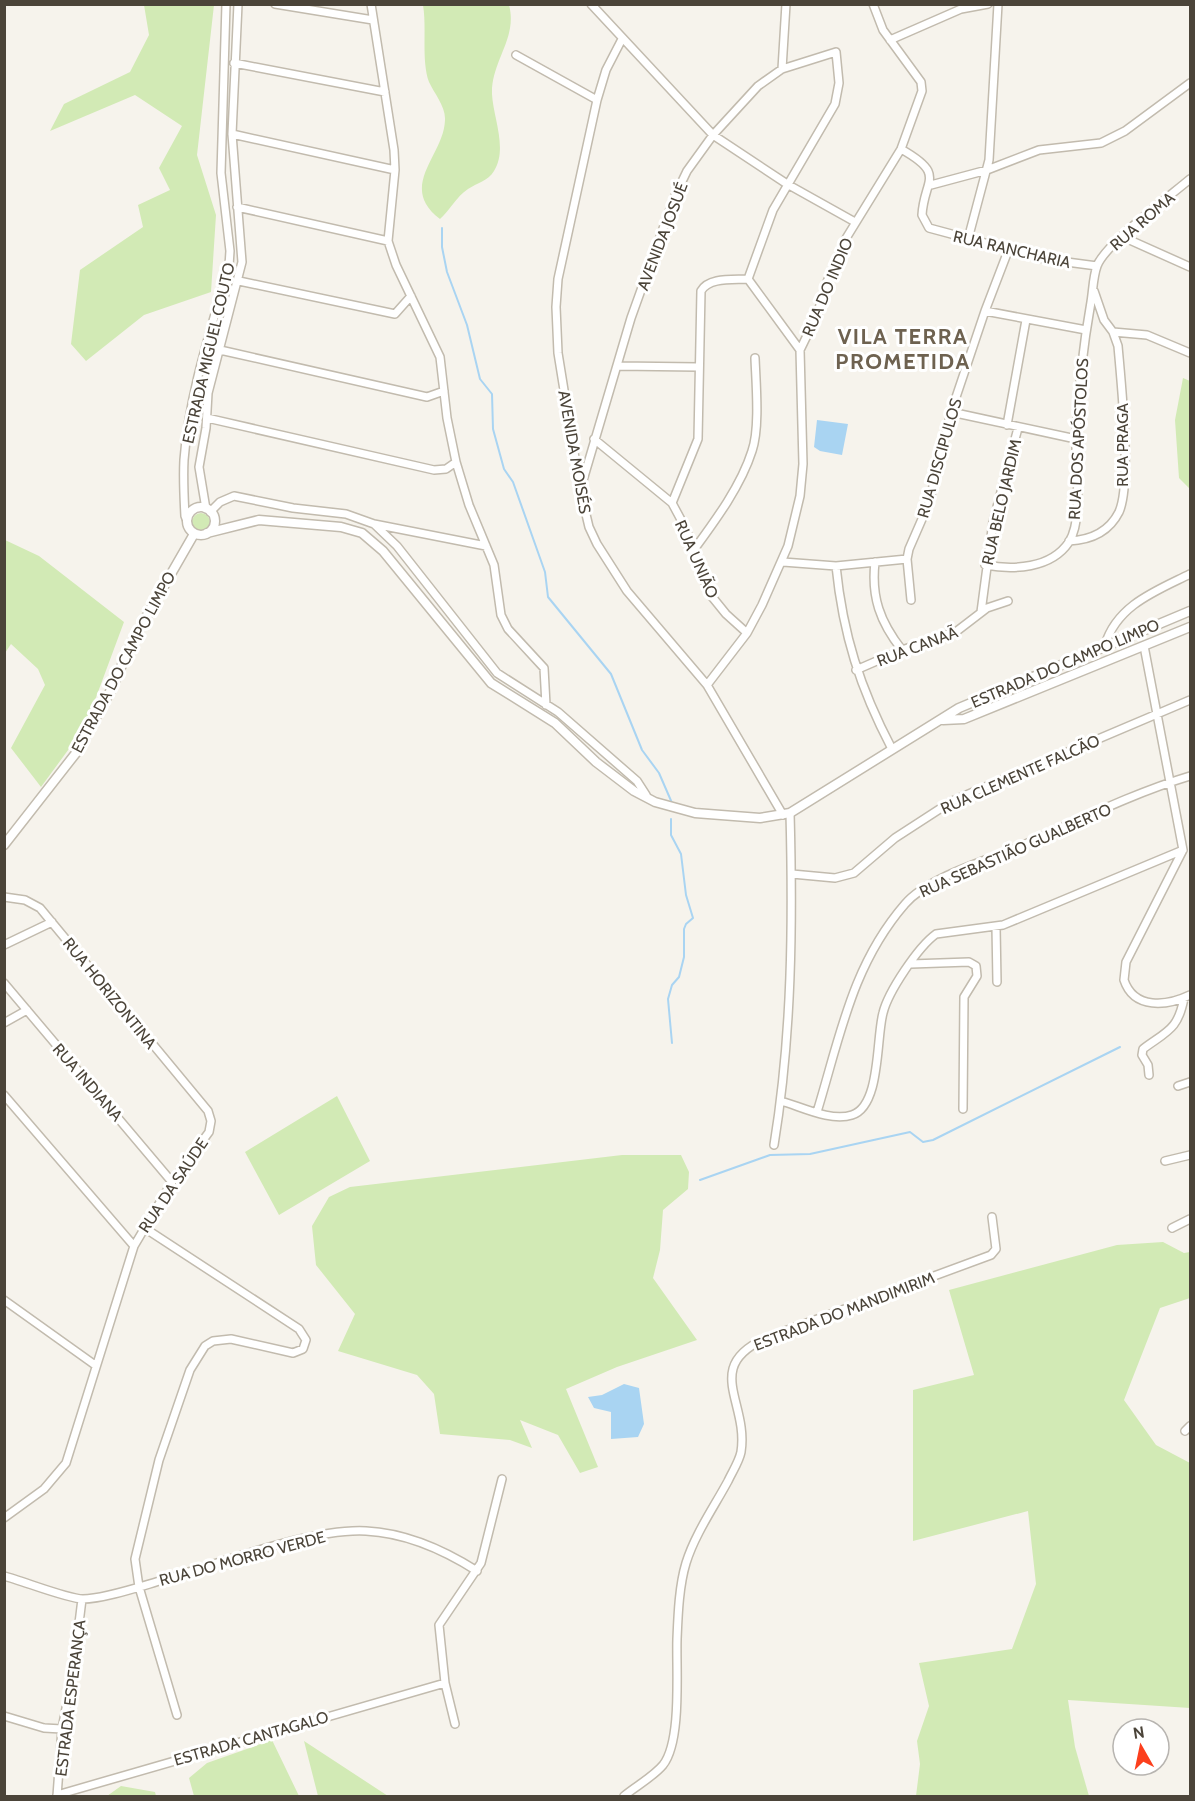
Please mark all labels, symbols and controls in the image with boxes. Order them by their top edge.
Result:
street label: AVENIDA JOSUÉ [633,179,692,293]
street label: RUA ROMA [1106,188,1179,255]
street label: RUA RANCHARIA [951,227,1073,272]
street label: RUA DO INDIO [798,235,857,339]
street label: ESTRADA MIGUEL COUTO [178,261,239,445]
district label: VILA TERRA PROMETIDA [835,323,971,375]
street label: RUA DOS APÓSTOLOS [1065,358,1092,520]
street label: AVENIDA MOISÉS [554,389,595,515]
street label: RUA DISCIPULOS [913,396,966,520]
street label: RUA PRAGA [1113,403,1132,487]
street label: RUA BELO JARDIM [978,437,1025,567]
street label: RUA UNIÃO [671,517,722,601]
street label: ESTRADA DO CAMPO LIMPO [67,568,179,756]
street label: ESTRADA DO CAMPO LIMPO [968,615,1162,712]
street label: RUA CANAÃ [874,622,960,671]
street label: RUA CLEMENTE FALCÃO [938,731,1103,818]
street label: RUA SEBASTIÃO GUALBERTO [916,800,1114,901]
street label: RUA HORIZONTINA [59,934,160,1053]
street label: RUA INDIANA [49,1040,127,1125]
street label: RUA DA SAÚDE [135,1134,212,1236]
street label: ESTRADA DO MANDIMIRIM [751,1268,937,1355]
street label: RUA DO MORRO VERDE [157,1527,327,1590]
street label: ESTRADA ESPERANÇA [51,1618,90,1778]
street label: ESTRADA CANTAGALO [172,1707,331,1770]
north arrow [1111,1717,1171,1777]
text: N [1132,1722,1146,1743]

